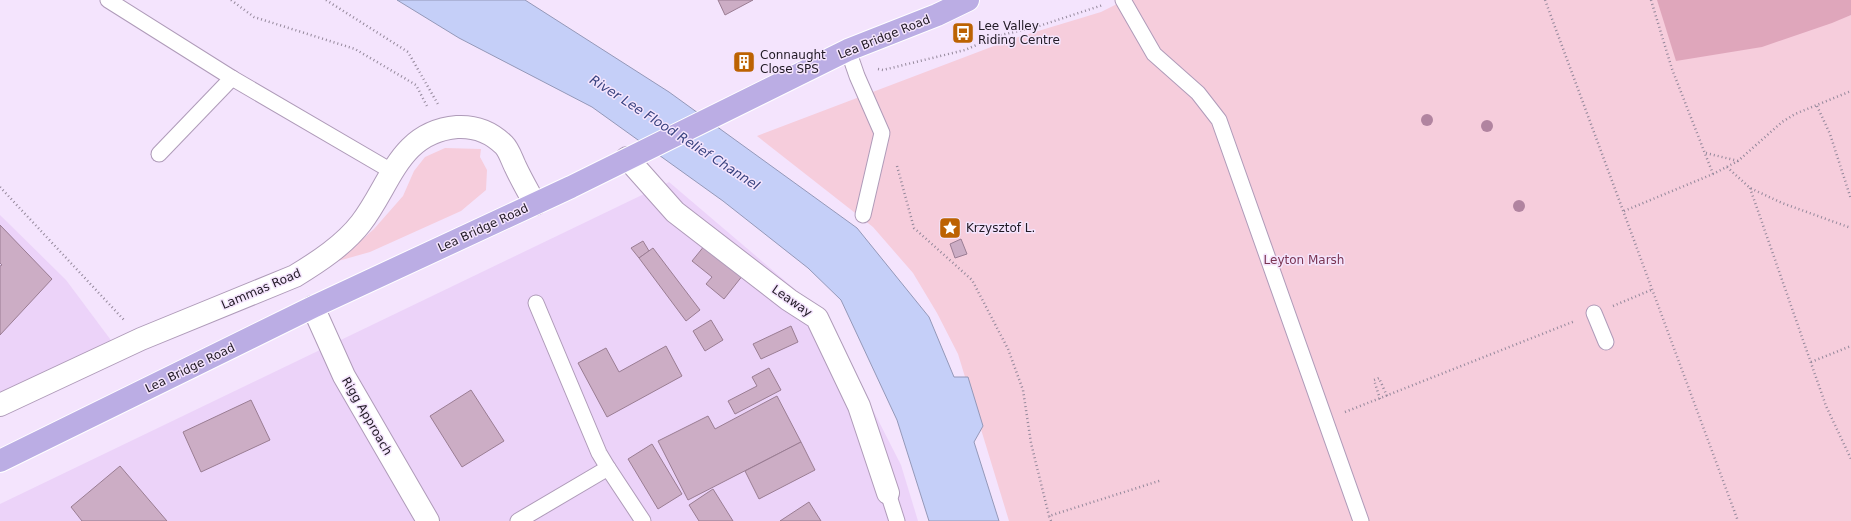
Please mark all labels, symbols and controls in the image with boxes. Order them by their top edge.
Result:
street label: Lea Bridge Road [836,12,932,62]
place label: Lee Valley Riding Centre [978,19,1060,47]
bus stop icon: Lee Valley Riding Centre [950,20,976,46]
place label: Connaught Close SPS [760,48,826,76]
building icon: Connaught Close SPS [731,49,757,75]
water label: River Lee Flood Relief Channel [587,72,763,193]
street label: Lea Bridge Road [436,201,530,255]
place icon: Krzysztof L. [937,215,963,241]
place label: Krzysztof L. [966,221,1035,235]
park label: Leyton Marsh [1264,253,1344,267]
street label: Lammas Road [219,266,303,312]
street label: Leaway [769,282,815,320]
street label: Lea Bridge Road [143,340,237,396]
street label: Rigg Approach [339,375,395,457]

